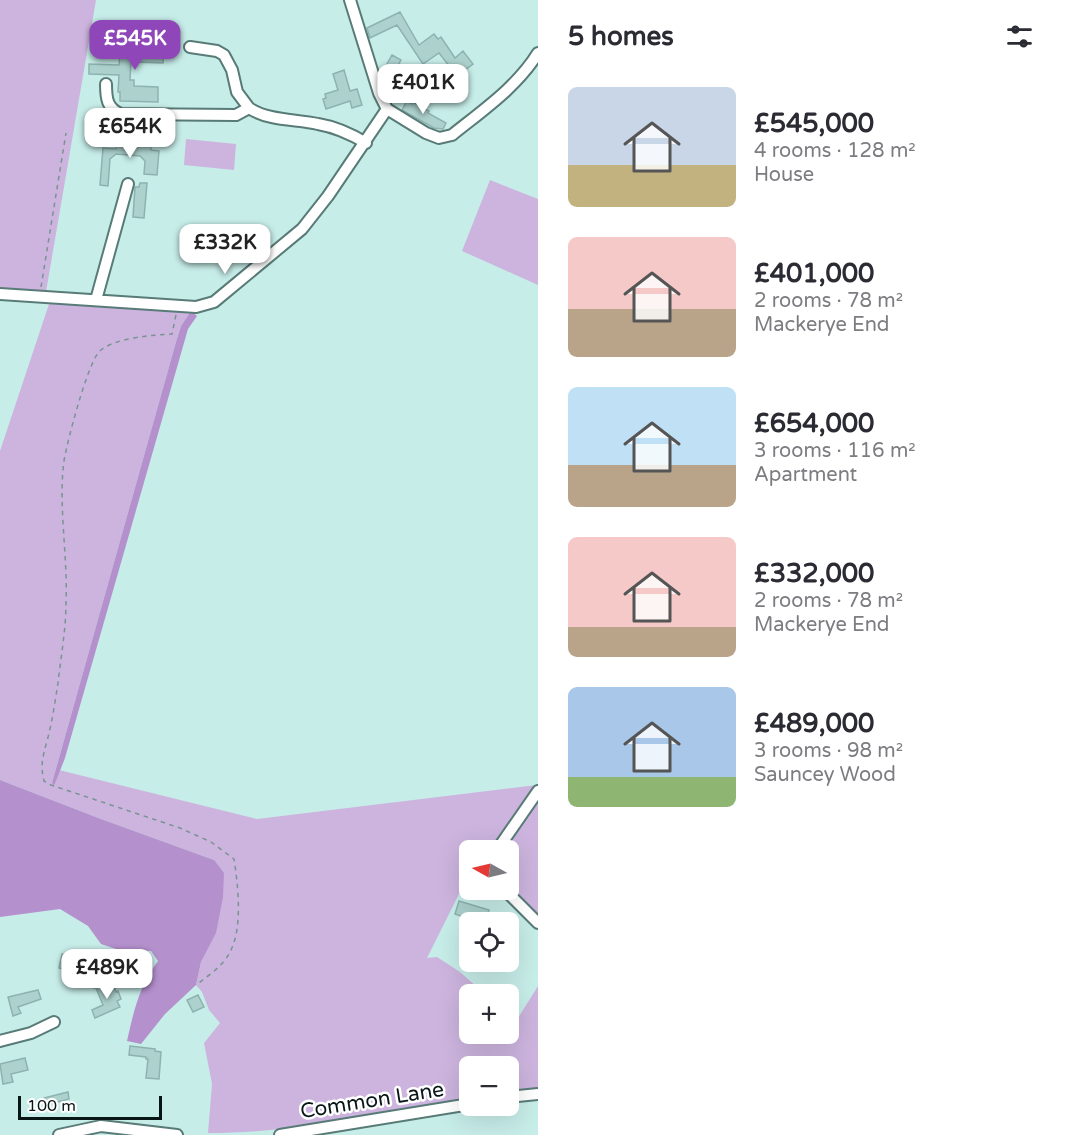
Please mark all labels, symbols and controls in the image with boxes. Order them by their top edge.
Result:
pin: £545K [93,20,177,71]
icon: filters [1003,20,1036,53]
text: 5 homes [568,21,674,52]
text: £545K [103,27,167,51]
pin: £401K [381,64,465,115]
text: £401K [391,71,455,95]
pin: £654K [88,108,172,159]
text: £545,000 [754,108,874,139]
icon: home [616,111,688,183]
text: £654K [98,115,162,139]
text: 4 rooms · 128 m² [754,139,916,163]
text: House [754,163,814,187]
pin: £332K [183,224,267,275]
text: £332K [193,231,257,255]
text: £401,000 [754,258,874,289]
icon: home [616,261,688,333]
text: 2 rooms · 78 m² [754,289,903,313]
text: Mackerye End [754,313,889,337]
text: £654,000 [754,408,874,439]
icon: home [616,411,688,483]
text: 3 rooms · 116 m² [754,439,916,463]
text: Apartment [754,463,857,487]
text: £332,000 [754,558,874,589]
icon: home [616,561,688,633]
text: 2 rooms · 78 m² [754,589,903,613]
text: Mackerye End [754,613,889,637]
text: £489,000 [754,708,874,739]
icon: home [616,711,688,783]
text: 3 rooms · 98 m² [754,739,903,763]
text: Sauncey Wood [754,763,896,787]
north arrow [459,840,519,900]
map controls [459,840,519,1116]
button: locate [459,912,519,972]
pin: £489K [65,949,149,1000]
text: £489K [75,956,139,980]
button: + [459,984,519,1044]
button: − [459,1056,519,1116]
street label: Common Lane [298,1077,446,1124]
scale bar [18,1093,162,1120]
text: 100 m [27,1096,76,1116]

